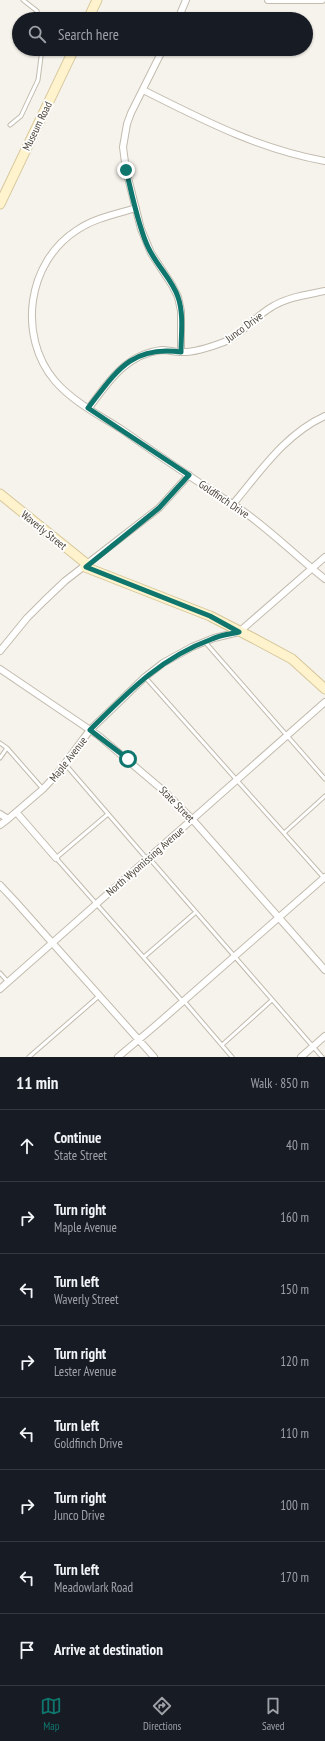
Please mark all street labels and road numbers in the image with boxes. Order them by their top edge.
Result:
street label: Museum Road [19,99,55,153]
street label: Junco Drive [222,308,266,346]
street label: Goldfinch Drive [196,477,252,521]
street label: Waverly Street [18,507,70,553]
street label: Maple Avenue [46,733,90,784]
street label: State Street [156,783,198,825]
street label: North Wyomissing Avenue [103,823,187,899]

